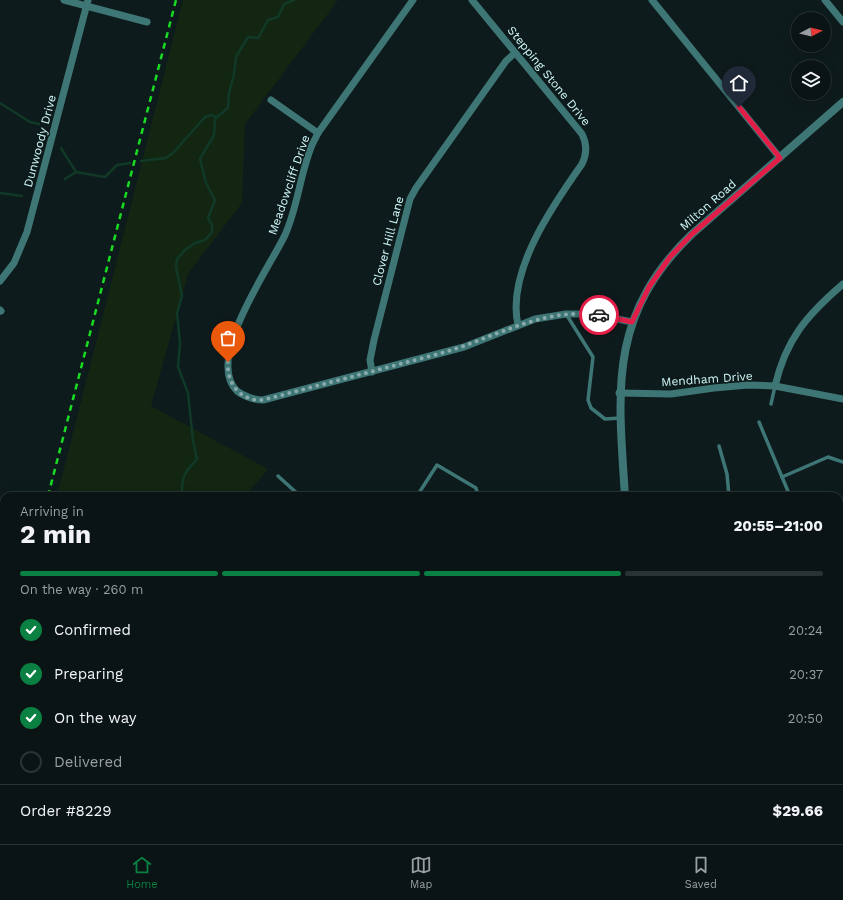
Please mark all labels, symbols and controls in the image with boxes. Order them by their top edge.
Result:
north arrow [791,12,831,52]
map controls [791,12,831,100]
street label: Stepping Stone Drive [505,23,594,129]
button: layers [791,60,831,100]
pin [722,66,756,107]
icon: home [728,72,750,94]
street label: Dunwoody Drive [21,93,59,189]
street label: Meadowcliff Drive [265,133,313,237]
street label: Milton Road [677,177,739,233]
street label: Clover Hill Lane [369,195,407,287]
courier [579,295,619,335]
icon: car [588,304,610,326]
pin [211,321,245,362]
icon: bag [217,327,239,349]
street label: Mendham Drive [661,369,753,389]
text: Arriving in [20,504,84,519]
text: 20:55–21:00 [733,517,823,535]
text: 2 min [20,519,91,549]
text: On the way · 260 m [20,582,143,597]
icon: check [20,619,42,641]
text: Confirmed [54,621,131,639]
text: 20:24 [788,623,823,638]
icon: check [20,663,42,685]
text: Preparing [54,665,123,683]
text: 20:37 [789,667,823,682]
icon: check [20,707,42,729]
text: On the way [54,709,136,727]
text: 20:50 [788,711,823,726]
text: Delivered [54,753,122,771]
text: Order #8229 [20,802,112,820]
text: $29.66 [773,802,823,820]
tab: Home [126,854,158,891]
tab: Map [410,854,432,891]
tab: Saved [685,854,717,891]

